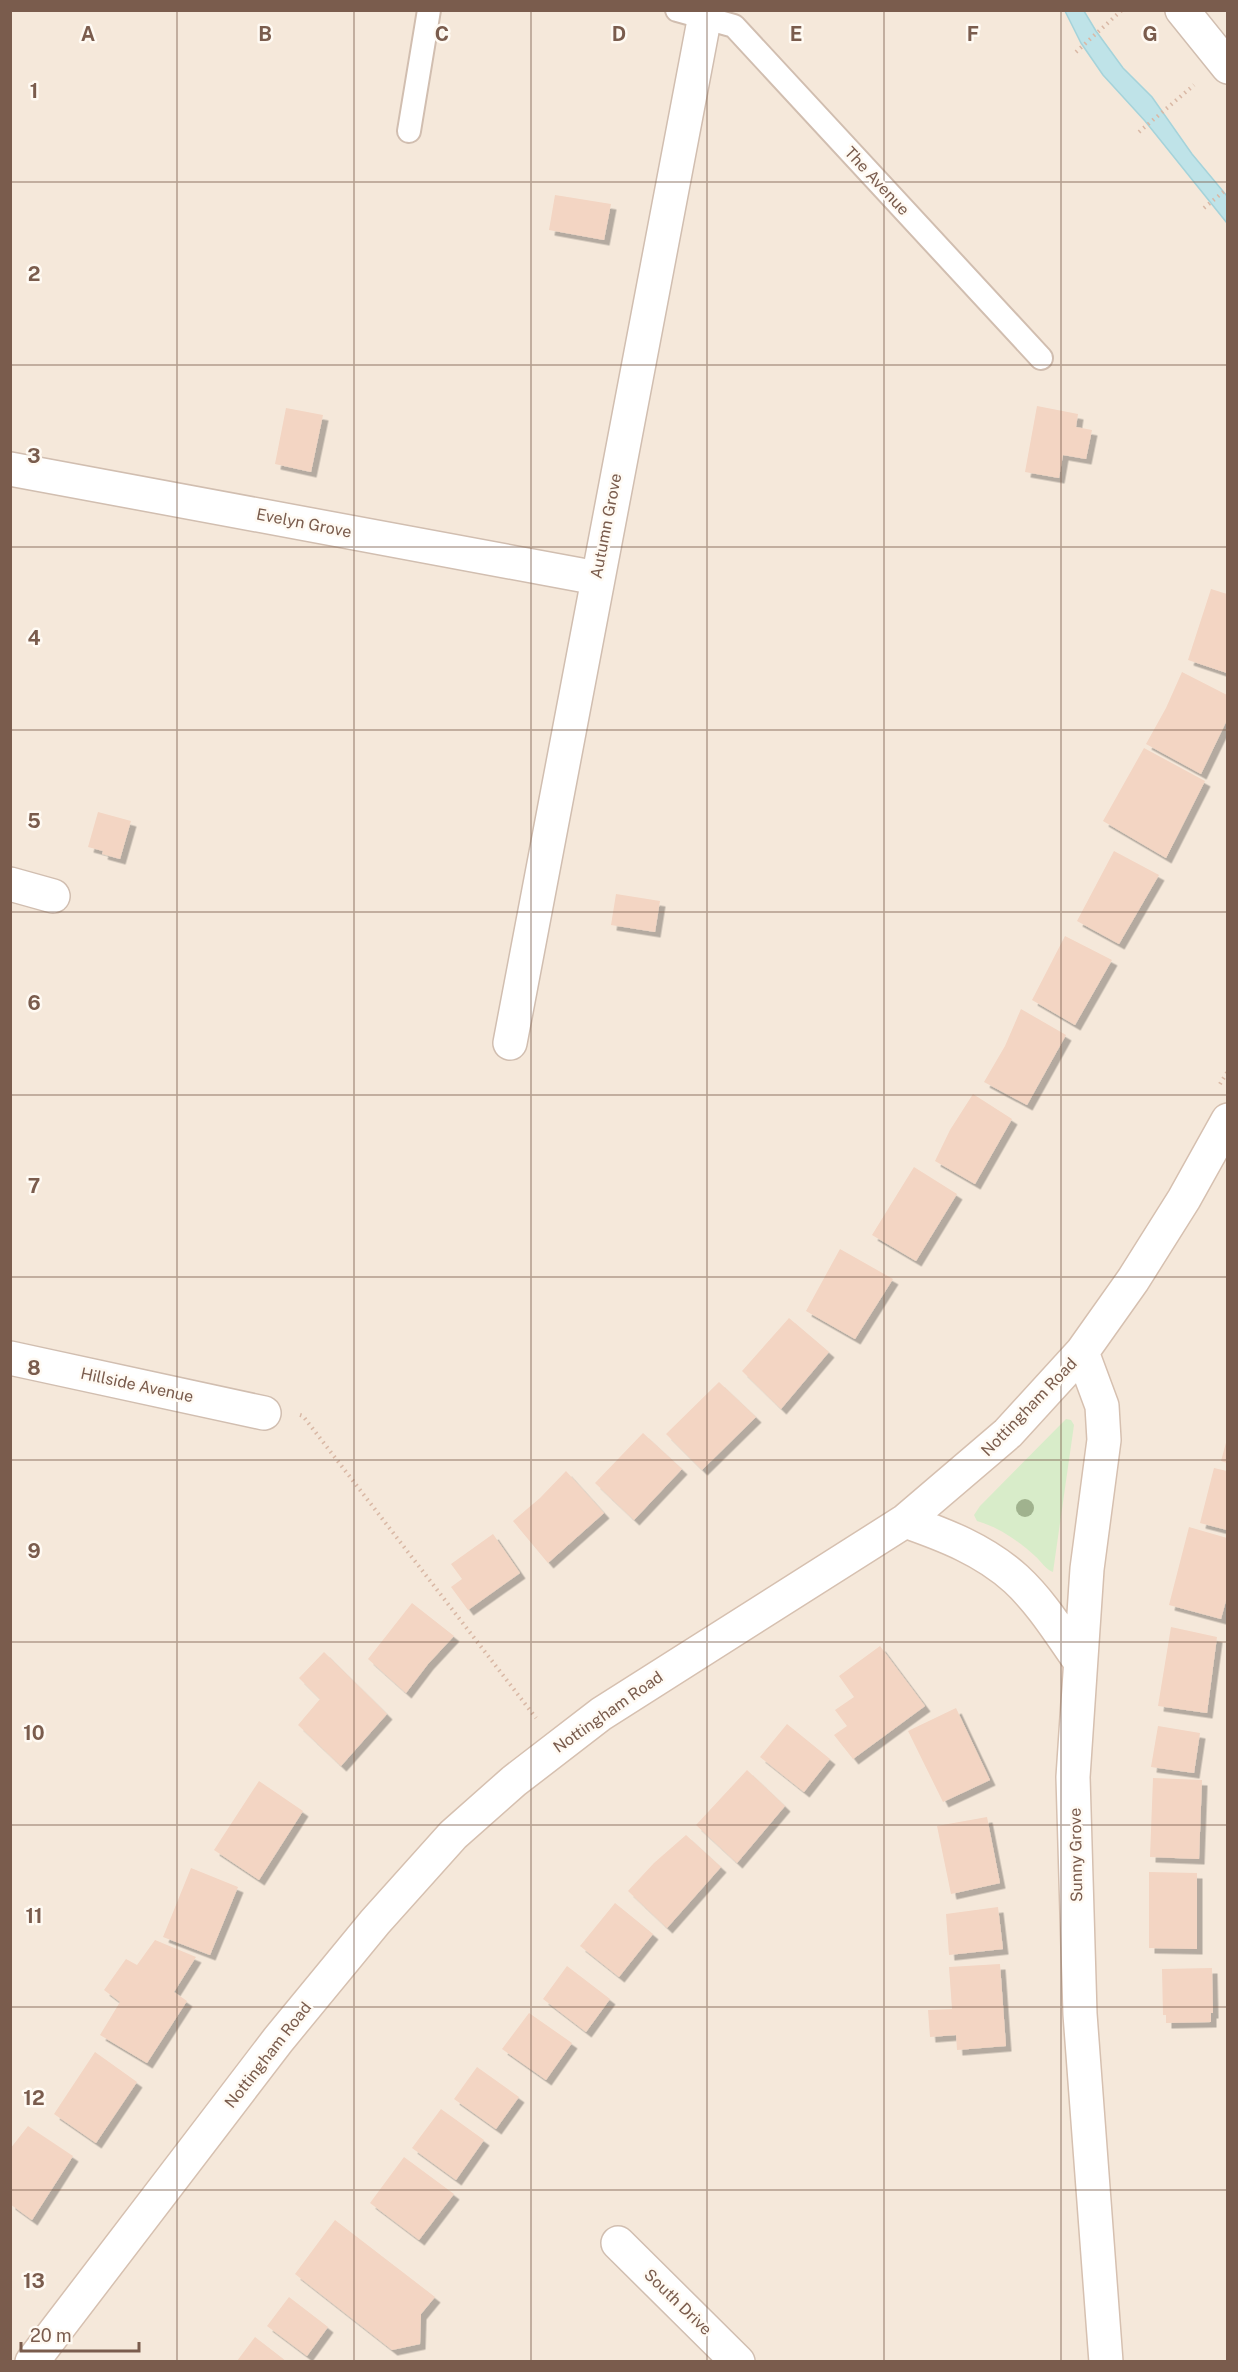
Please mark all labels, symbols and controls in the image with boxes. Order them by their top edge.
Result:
text: A [81,22,95,46]
text: B [258,22,272,46]
text: C [435,22,449,46]
text: D [612,22,626,46]
text: E [790,22,802,46]
text: F [967,22,979,46]
text: G [1142,22,1158,46]
text: 1 [30,79,38,103]
street label: The Avenue [841,143,913,219]
text: 2 [28,262,40,286]
text: 3 [27,444,41,468]
street label: Autumn Grove [586,472,626,580]
street label: Evelyn Grove [255,504,353,542]
text: 4 [27,626,41,650]
text: 5 [27,809,41,833]
text: 6 [27,991,41,1015]
text: 7 [28,1174,40,1198]
street label: Nottingham Road [977,1354,1081,1460]
text: 8 [27,1356,41,1380]
street label: Hillside Avenue [79,1364,195,1406]
text: 9 [27,1539,41,1563]
street label: Nottingham Road [550,1667,666,1757]
text: 10 [23,1721,45,1745]
street label: Sunny Grove [1066,1808,1086,1902]
text: 11 [25,1904,43,1928]
street label: Nottingham Road [221,1998,315,2112]
text: 12 [23,2086,45,2110]
street label: South Drive [640,2265,716,2339]
text: 13 [23,2269,45,2293]
scale bar [21,2315,140,2353]
text: 20 m [30,2325,72,2346]

